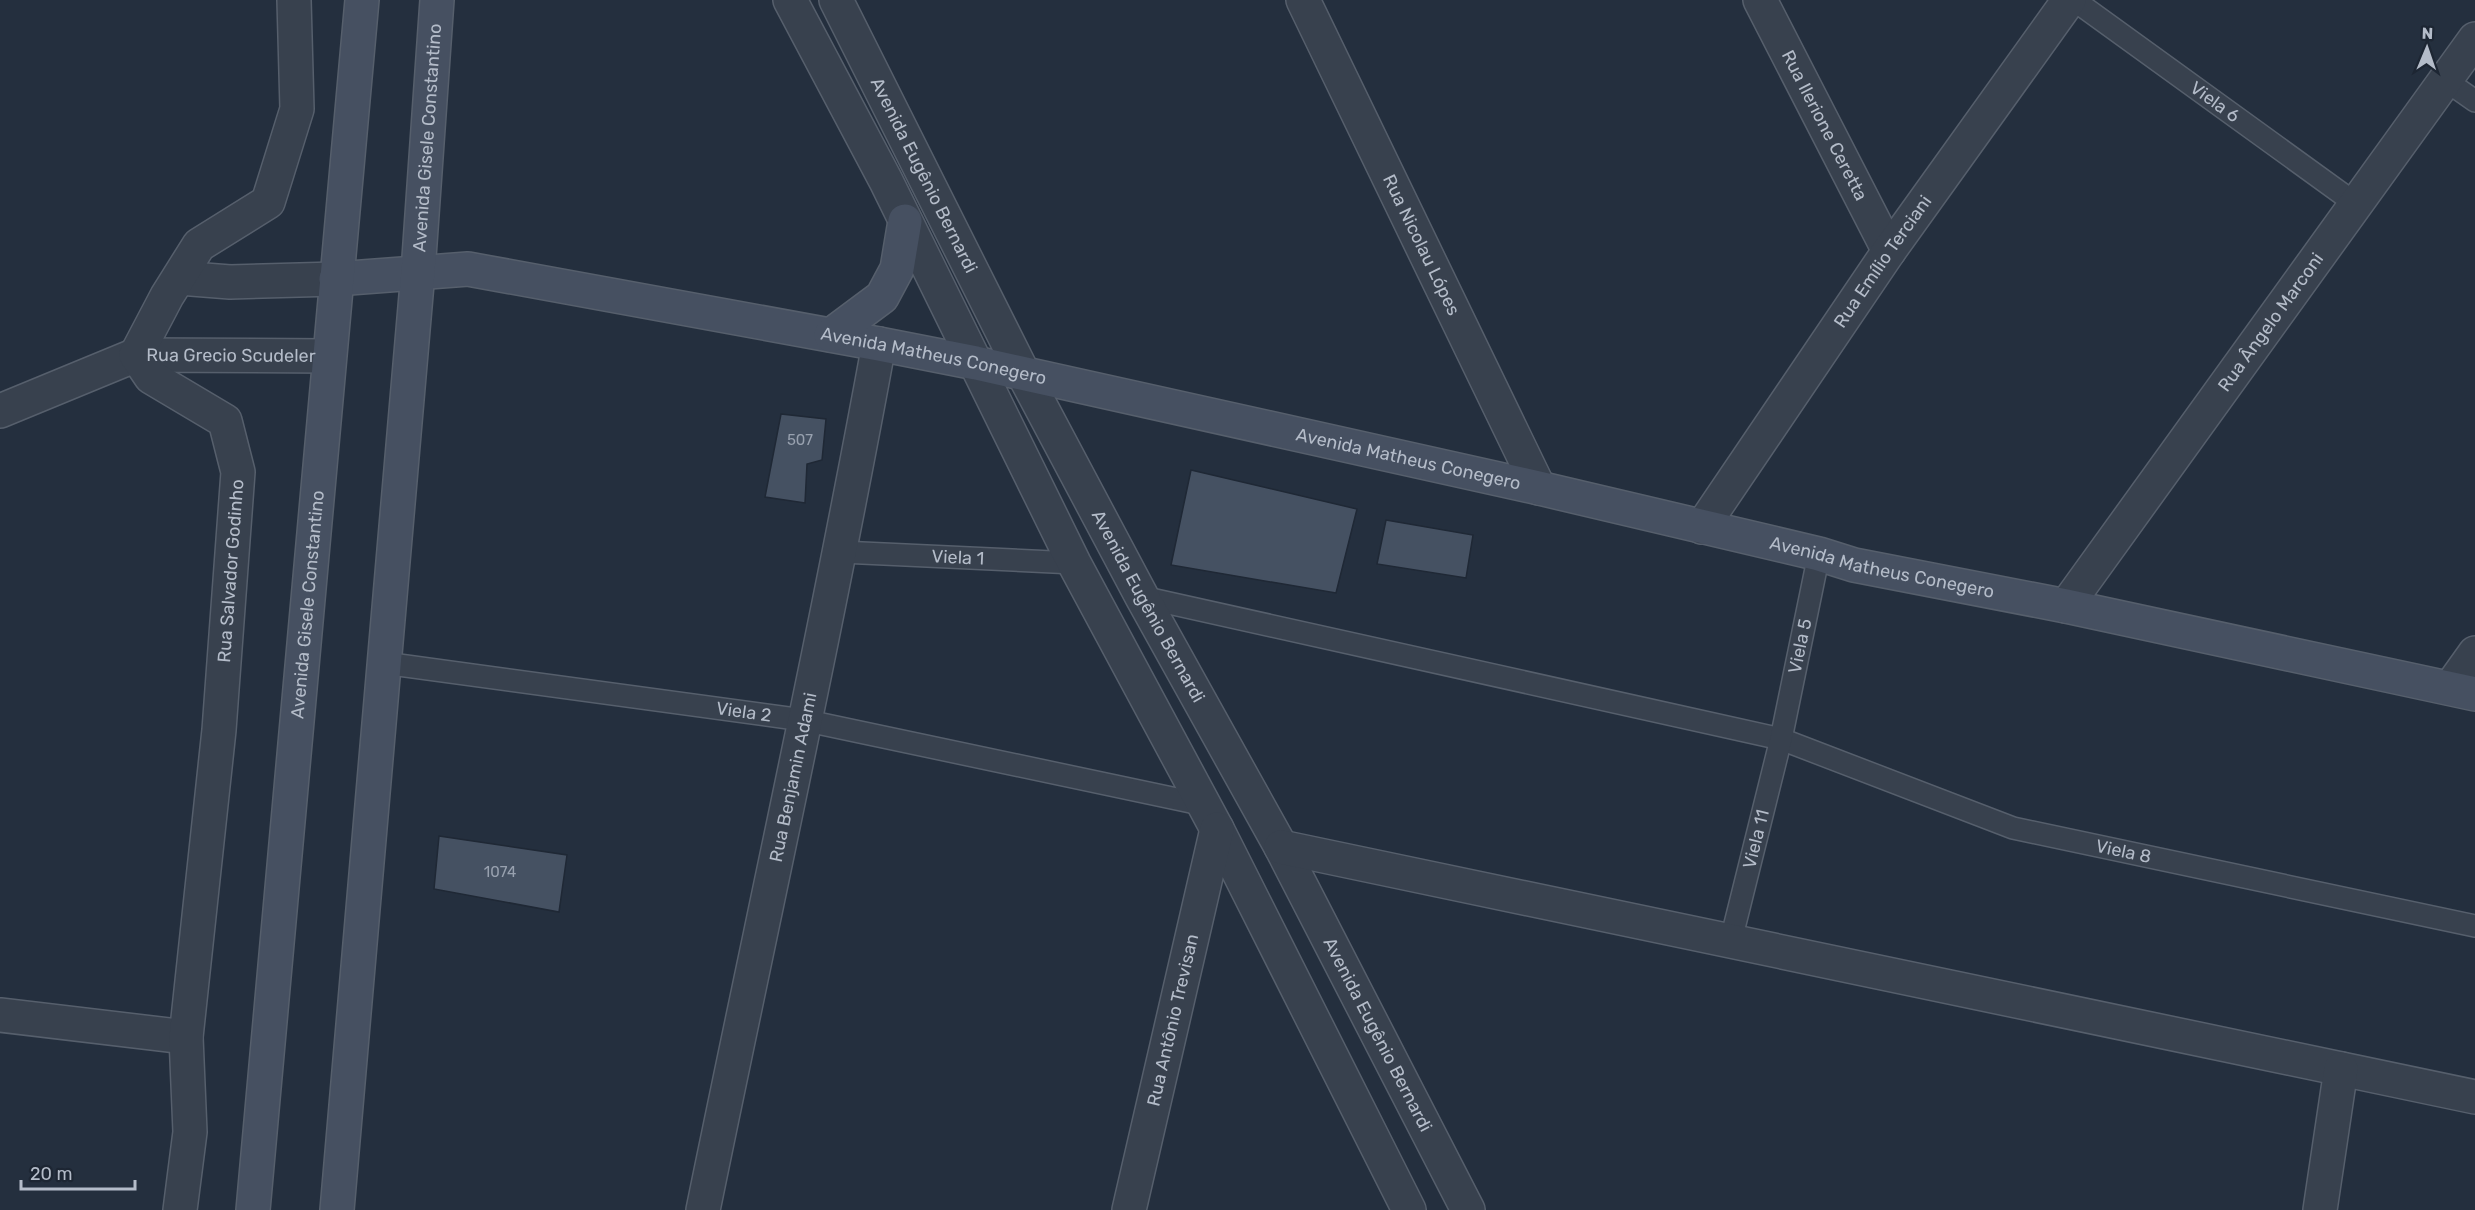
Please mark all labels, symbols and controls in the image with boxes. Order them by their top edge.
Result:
north arrow [2397,18,2457,78]
street label: Avenida Gisele Constantino [408,23,446,253]
text: N [2421,24,2434,43]
street label: Rua Ilerione Ceretta [1777,46,1872,204]
street label: Avenida Eugênio Bernardi [866,74,982,277]
street label: Viela 6 [2186,77,2244,127]
street label: Rua Nicolau Lópes [1378,171,1465,319]
street label: Rua Emílio Terciani [1829,191,1936,332]
street label: Rua Ângelo Marconi [2213,248,2328,396]
street label: Avenida Matheus Conegero [819,323,1048,389]
street label: Rua Grecio Scudeler [146,344,316,367]
street label: Avenida Matheus Conegero [1294,423,1523,495]
house number: 507 [787,431,813,449]
street label: Rua Salvador Godinho [213,478,248,663]
street label: Avenida Gisele Constantino [286,489,329,720]
street label: Avenida Eugênio Bernardi [1087,506,1209,706]
street label: Avenida Matheus Conegero [1768,532,1996,603]
street label: Viela 1 [931,545,985,570]
street label: Viela 5 [1784,617,1816,676]
street label: Rua Benjamin Adami [765,691,822,864]
street label: Viela 2 [715,697,773,727]
street label: Viela 11 [1738,807,1774,871]
street label: Viela 8 [2094,835,2153,868]
house number: 1074 [484,863,516,881]
street label: Rua Antônio Trevisan [1142,932,1203,1108]
street label: Avenida Eugênio Bernardi [1318,934,1437,1136]
scale bar [21,1153,135,1191]
text: 20 m [30,1163,72,1185]

